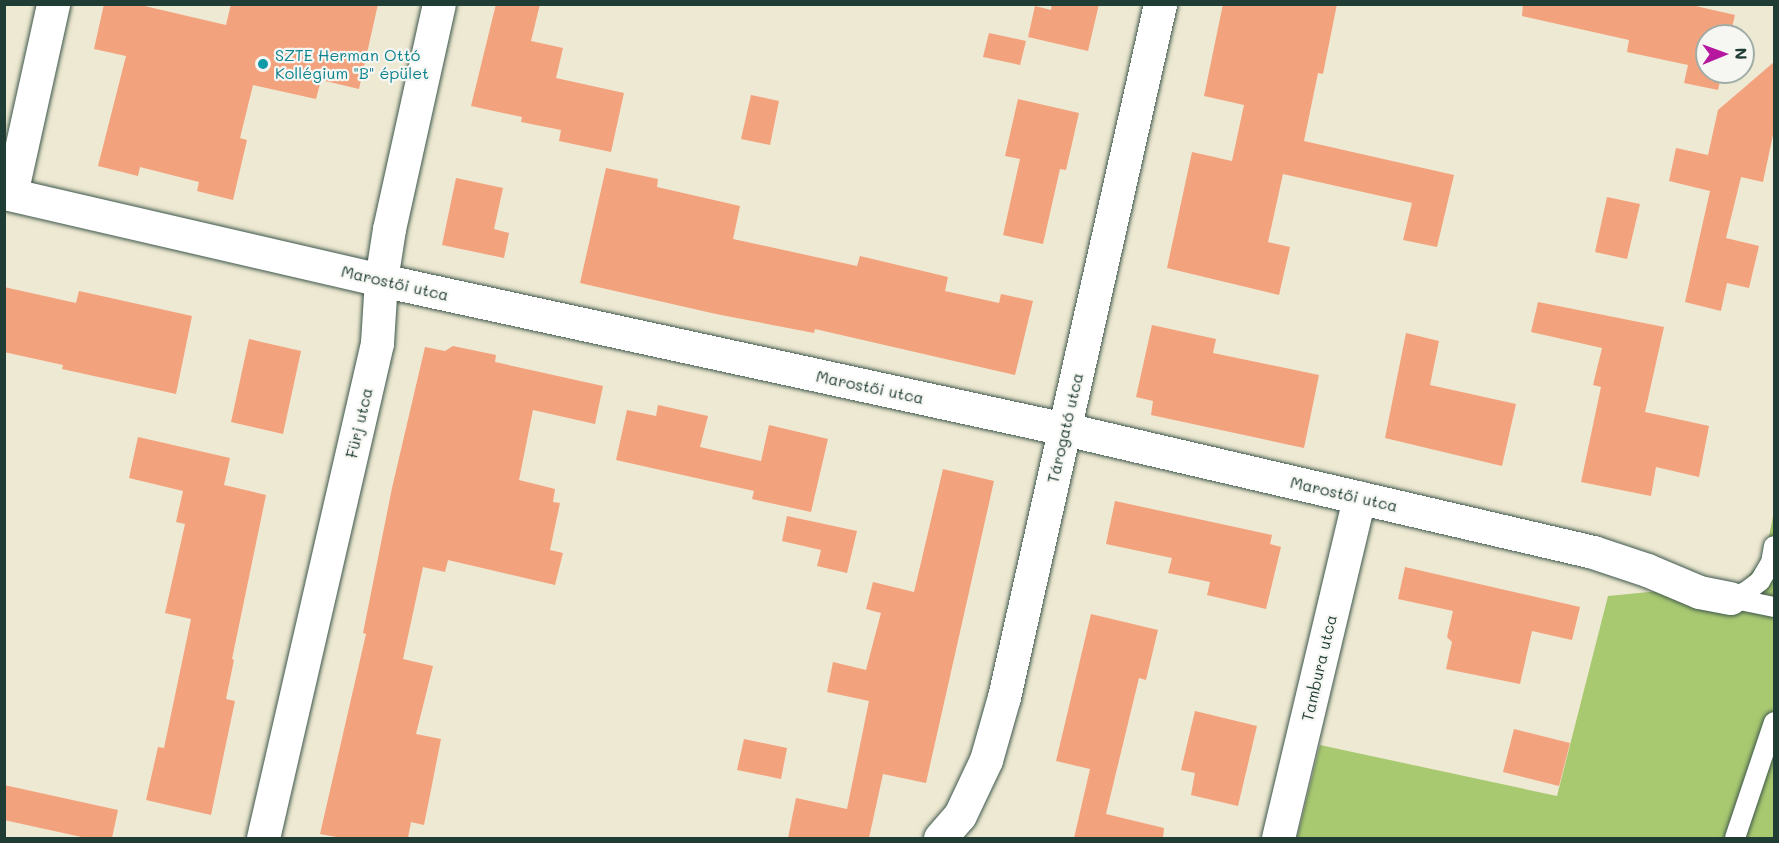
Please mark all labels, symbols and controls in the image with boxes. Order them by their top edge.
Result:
north arrow [1695,24,1755,84]
place label: SZTE Herman Ottó Kollégium "B" épület [275,45,429,83]
text: N [1731,47,1752,60]
marker: SZTE Herman Ottó Kollégium "B" épület [256,57,270,71]
street label: Marostői utca [339,261,451,305]
street label: Marostői utca [814,366,926,408]
street label: Tárogató utca [1043,371,1087,485]
street label: Fürj utca [342,386,376,460]
street label: Marostői utca [1288,472,1400,516]
street label: Tambura utca [1297,613,1341,723]

